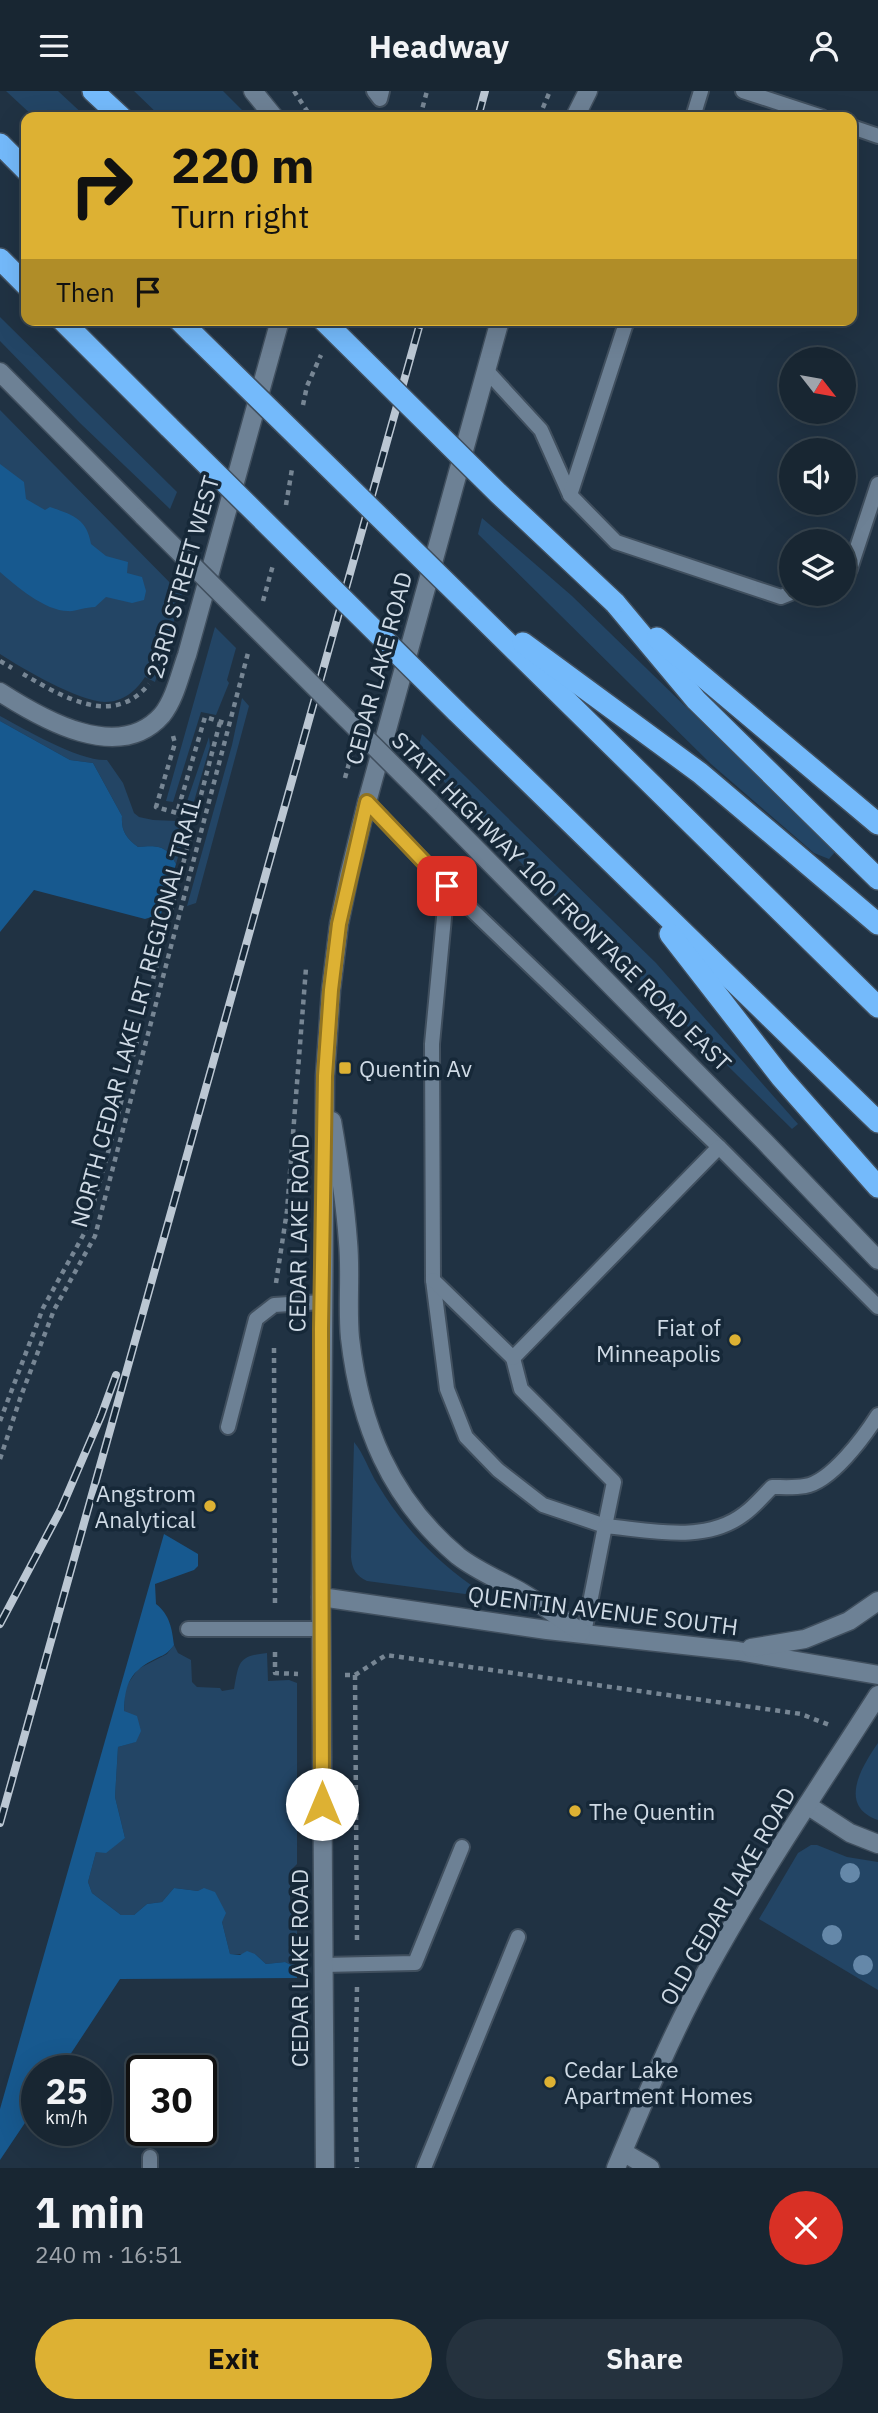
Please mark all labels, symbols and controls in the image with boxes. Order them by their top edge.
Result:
text: Headway [369,25,509,67]
icon: menu [35,27,73,65]
icon: person [805,27,843,65]
text: 220 m [171,133,315,196]
icon: right [56,140,147,231]
text: Turn right [171,195,309,237]
icon: arrive [129,273,167,311]
text: Then [56,275,115,309]
north arrow [779,347,856,423]
map controls [779,347,856,606]
button: sound [779,438,856,515]
street label: 23RD STREET WEST [139,472,225,682]
button: layers [779,529,856,606]
street label: CEDAR LAKE ROAD [338,568,418,768]
street label: STATE HIGHWAY 100 FRONTAGE ROAD EAST [386,725,738,1077]
street label: NORTH CEDAR LAKE LRT REGIONAL TRAIL [63,793,207,1231]
pin [417,856,477,916]
icon: arrive [428,867,466,905]
place label: Quentin Av [359,1053,472,1083]
marker: Quentin Av [337,1060,353,1076]
street label: CEDAR LAKE ROAD [281,1134,315,1332]
place label: Fiat of Minneapolis [596,1312,721,1368]
marker: Fiat of Minneapolis [727,1332,743,1348]
place label: Angstrom Analytical [94,1478,196,1534]
marker: Angstrom Analytical [202,1498,218,1514]
street label: QUENTIN AVENUE SOUTH [466,1579,740,1641]
position arrow [285,1767,359,1841]
street label: OLD CEDAR LAKE ROAD [652,1781,802,2011]
place label: The Quentin [589,1796,715,1826]
marker: The Quentin [567,1803,583,1819]
street label: CEDAR LAKE ROAD [284,1869,314,2067]
place label: Cedar Lake Apartment Homes [564,2054,753,2110]
speed limit sign: 30 [126,2055,217,2146]
text: 25 [45,2068,88,2114]
marker: Cedar Lake Apartment Homes [542,2074,558,2090]
text: km/h [45,2106,88,2129]
text: 1 min [35,2185,145,2240]
button: close [769,2191,843,2265]
text: 240 m · 16:51 [35,2239,182,2269]
button: Exit [35,2319,432,2399]
button: Share [446,2319,843,2399]

